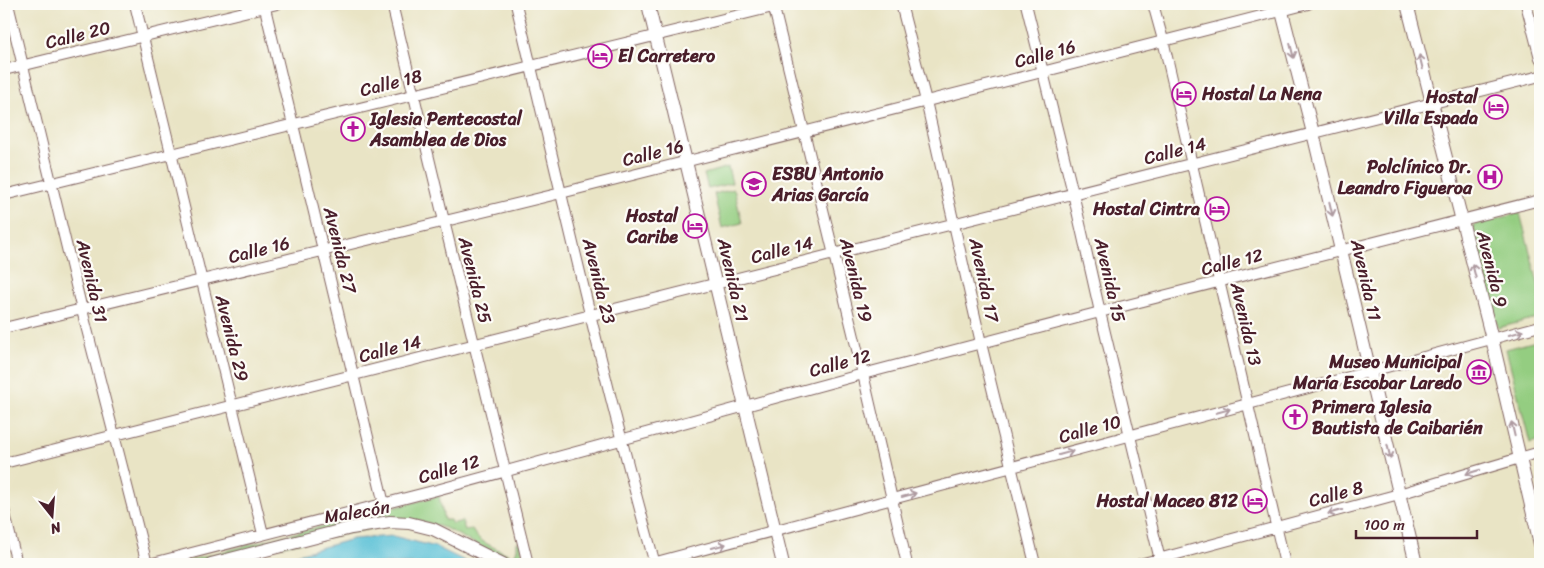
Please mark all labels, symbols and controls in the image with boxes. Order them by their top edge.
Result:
street label: Calle 20 [42,11,114,59]
street label: Calle 16 [1011,30,1079,78]
place label: El Carretero [618,40,716,72]
hotel icon: El Carretero [587,43,613,69]
one-way arrow [1288,43,1297,59]
one-way arrow [1416,55,1426,71]
street label: Calle 18 [357,60,426,106]
place label: Hostal La Nena [1201,78,1323,110]
hotel icon: Hostal La Nena [1171,81,1197,107]
place label: Hostal Villa Espada [1384,81,1479,134]
hotel icon: Hostal Villa Espada [1483,94,1509,120]
place label: Iglesia Pentecostal Asamblea de Dios [369,103,523,156]
church icon: Iglesia Pentecostal Asamblea de Dios [340,116,366,142]
street label: Calle 14 [1140,128,1210,174]
street label: Calle 16 [619,130,687,176]
place label: Polclínico Dr. Leandro Figueroa [1337,151,1473,204]
place label: ESBU Antonio Arias García [771,158,883,211]
hospital icon: Polclínico Dr. Leandro Figueroa [1477,164,1503,190]
school or university icon: ESBU Antonio Arias García [741,171,767,197]
place label: Hostal Cintra [1092,193,1200,225]
hotel icon: Hostal Cintra [1204,196,1230,222]
place label: Hostal Caribe [625,200,679,253]
one-way arrow [1327,200,1336,216]
street label: Avenida 27 [314,202,367,298]
hotel icon: Hostal Caribe [682,213,708,239]
street label: Avenida 9 [1467,226,1517,311]
street label: Calle 16 [225,227,293,273]
street label: Calle 14 [747,227,817,273]
street label: Avenida 25 [449,232,501,327]
street label: Avenida 19 [830,233,882,326]
street label: Avenida 23 [573,234,625,327]
street label: Avenida 21 [708,234,758,325]
street label: Avenida 17 [959,234,1009,327]
street label: Avenida 15 [1085,234,1135,326]
street label: Avenida 31 [67,235,117,326]
street label: Avenida 11 [1341,235,1391,324]
street label: Calle 12 [1198,239,1266,285]
one-way arrow [1469,263,1478,279]
street label: Avenida 13 [1221,278,1271,369]
street label: Avenida 29 [205,290,258,385]
street label: Calle 14 [355,326,425,372]
one-way arrow [1507,327,1523,337]
street label: Calle 12 [806,339,874,387]
place label: Museo Municipal María Escobar Laredo [1292,346,1463,399]
museum icon: Museo Municipal María Escobar Laredo [1466,359,1492,385]
place label: Primera Iglesia Bautista de Caibarién [1312,391,1483,444]
church icon: Primera Iglesia Bautista de Caibarién [1282,404,1308,430]
street label: Calle 10 [1055,405,1125,453]
one-way arrow [1215,405,1231,415]
one-way arrow [1508,421,1517,437]
one-way arrow [1385,444,1394,460]
street label: Calle 12 [415,445,483,493]
one-way arrow [1058,447,1074,457]
one-way arrow [1465,467,1481,477]
street label: Calle 8 [1305,471,1367,517]
place label: Hostal Maceo 812 [1095,485,1239,517]
hotel icon: Hostal Maceo 812 [1242,488,1268,514]
one-way arrow [901,489,917,499]
north arrow [28,490,78,540]
street label: Malecón [322,491,392,533]
one-way arrow [1327,507,1343,517]
scale bar [1356,508,1478,540]
text: 100 m [1364,512,1405,538]
text: N [47,514,65,541]
one-way arrow [710,540,726,550]

